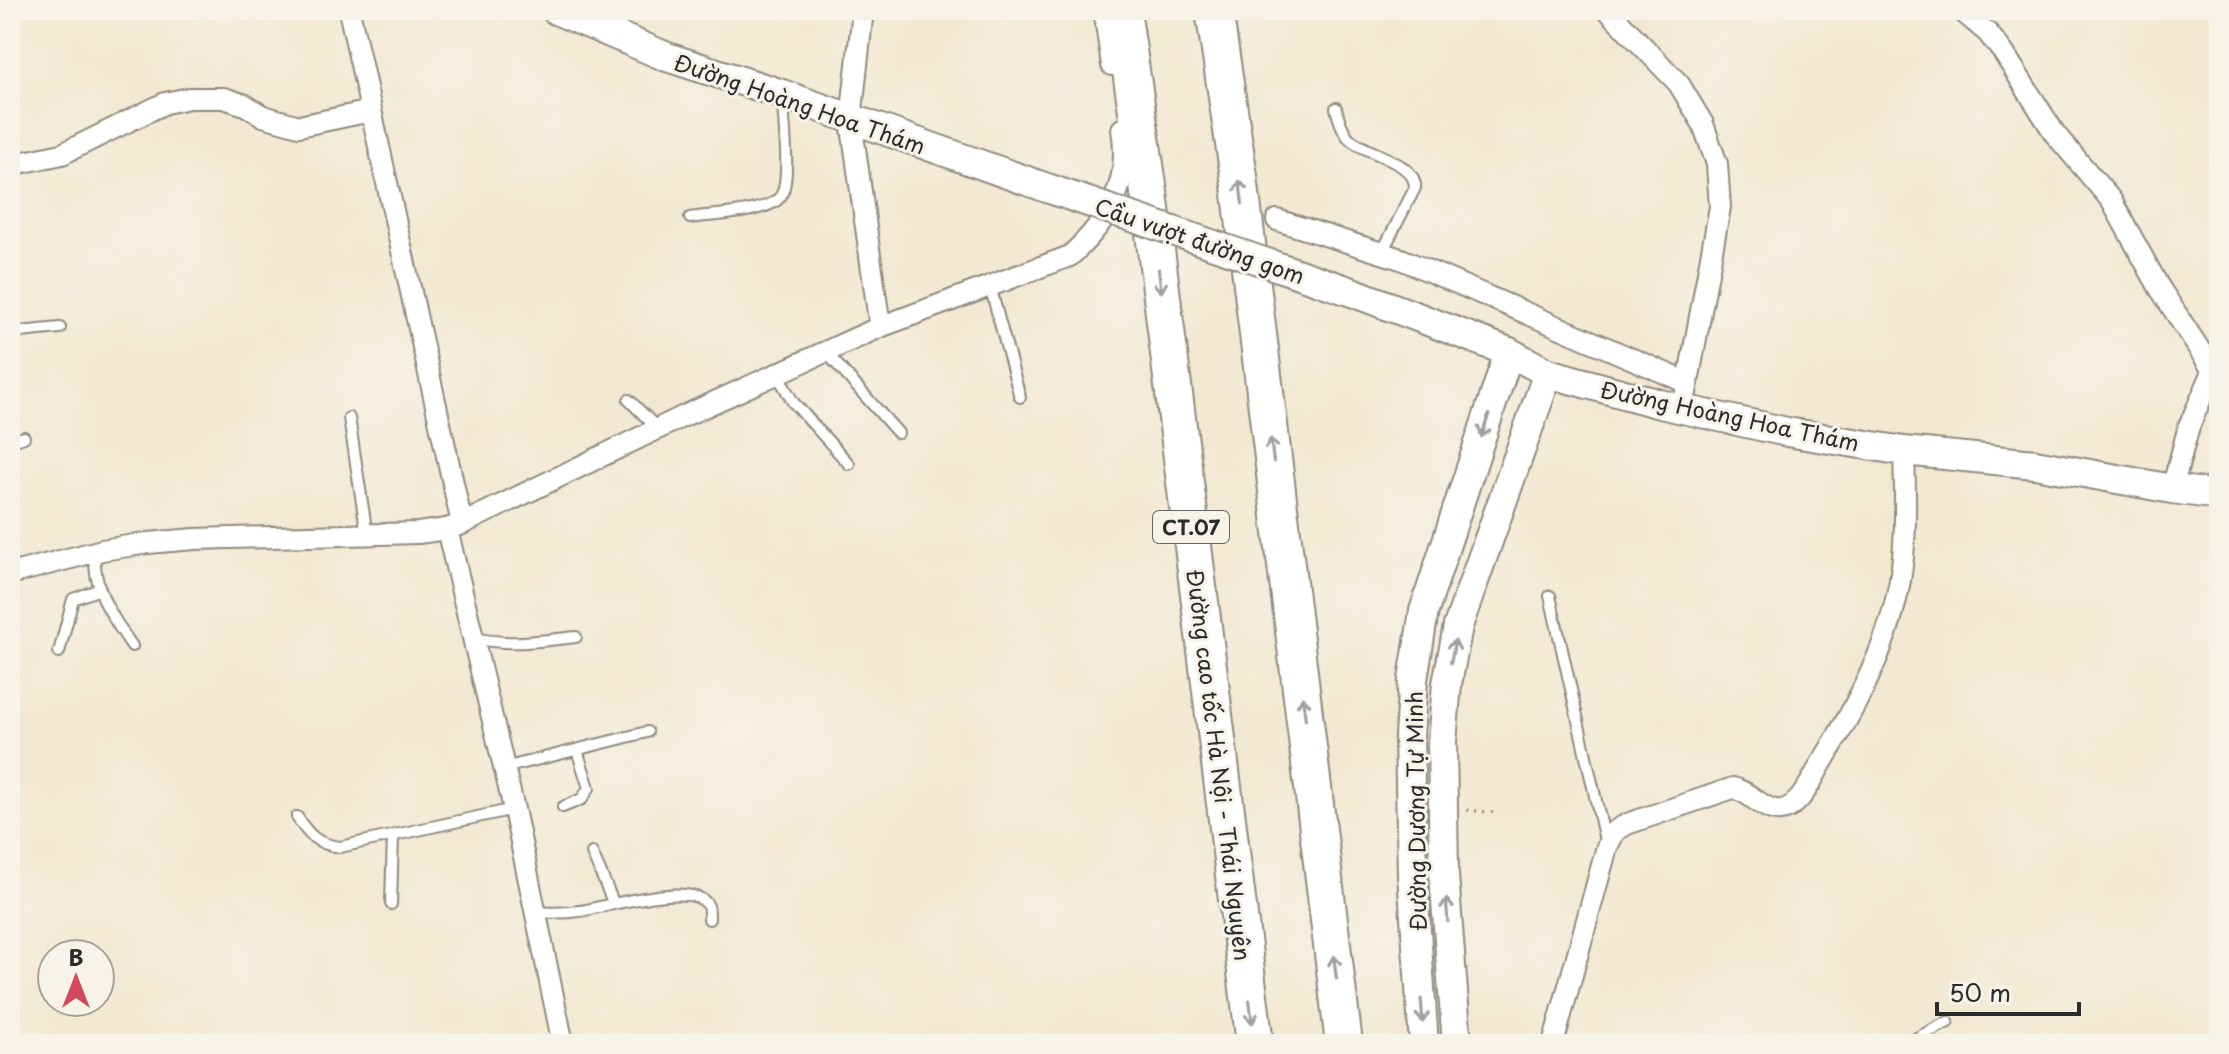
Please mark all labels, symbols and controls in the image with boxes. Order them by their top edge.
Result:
street label: Đường Hoàng Hoa Thám [670,44,930,162]
one-way arrow [1233,180,1248,205]
street label: Cầu vượt đường gom [1091,189,1309,291]
one-way arrow [1153,268,1168,293]
street label: Đường Hoàng Hoa Thám [1598,371,1862,459]
one-way arrow [1476,413,1491,438]
one-way arrow [1265,437,1280,464]
road number: CT.07 [1153,511,1229,543]
street label: Đường cao tốc Hà Nội - Thái Nguyên [1180,567,1260,963]
one-way arrow [1446,639,1461,665]
street label: Đường Dương Tự Minh [1396,691,1434,931]
one-way arrow [1296,696,1311,722]
one-way arrow [1439,897,1454,924]
north arrow [36,938,116,1018]
text: B [68,940,84,973]
one-way arrow [1327,954,1342,980]
scale bar [1937,966,2079,1016]
text: 50 m [1949,974,2011,1010]
one-way arrow [1415,997,1430,1024]
one-way arrow [1244,998,1259,1025]

